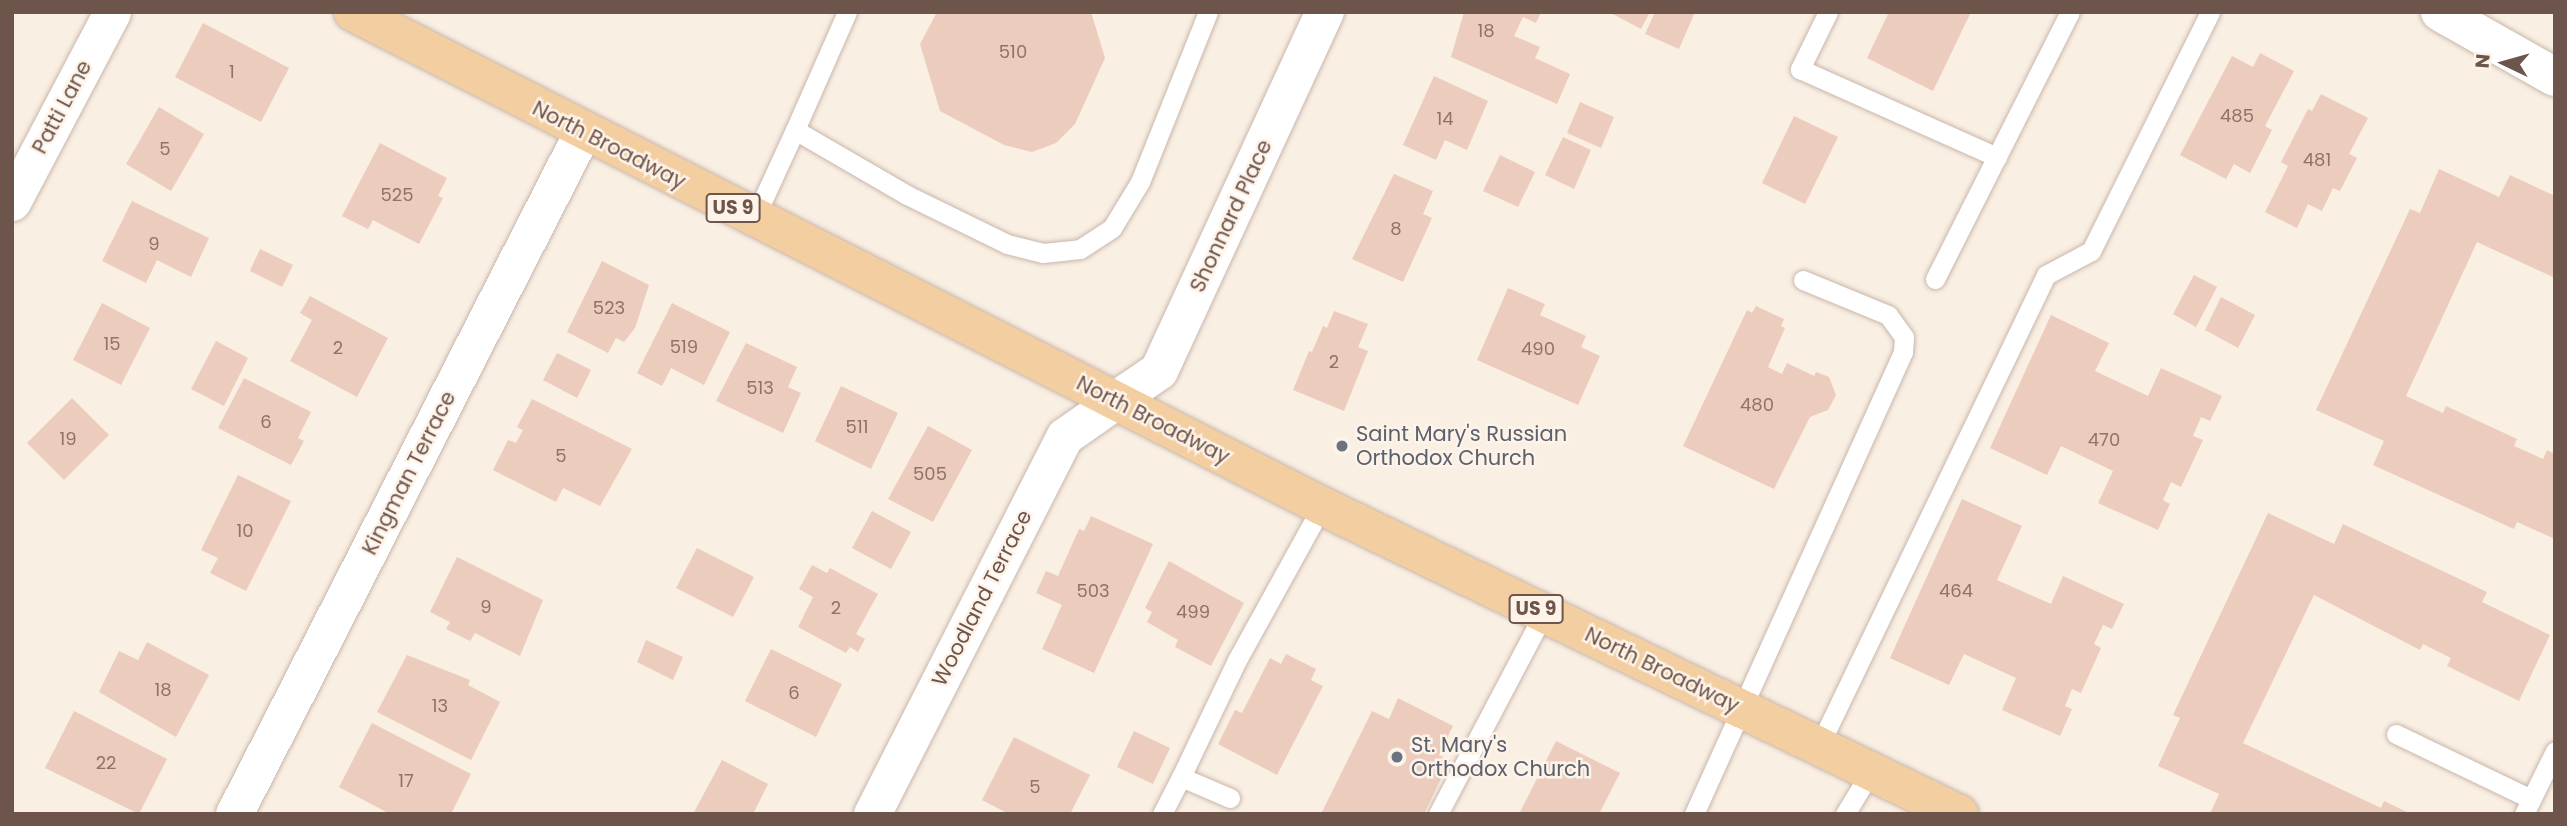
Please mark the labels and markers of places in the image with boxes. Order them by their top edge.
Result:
place label: Saint Mary's Russian Orthodox Church [1356,421,1567,471]
marker: Saint Mary's Russian Orthodox Church [1334,438,1350,454]
place label: St. Mary's Orthodox Church [1411,732,1590,782]
marker: St. Mary's Orthodox Church [1389,749,1405,765]

